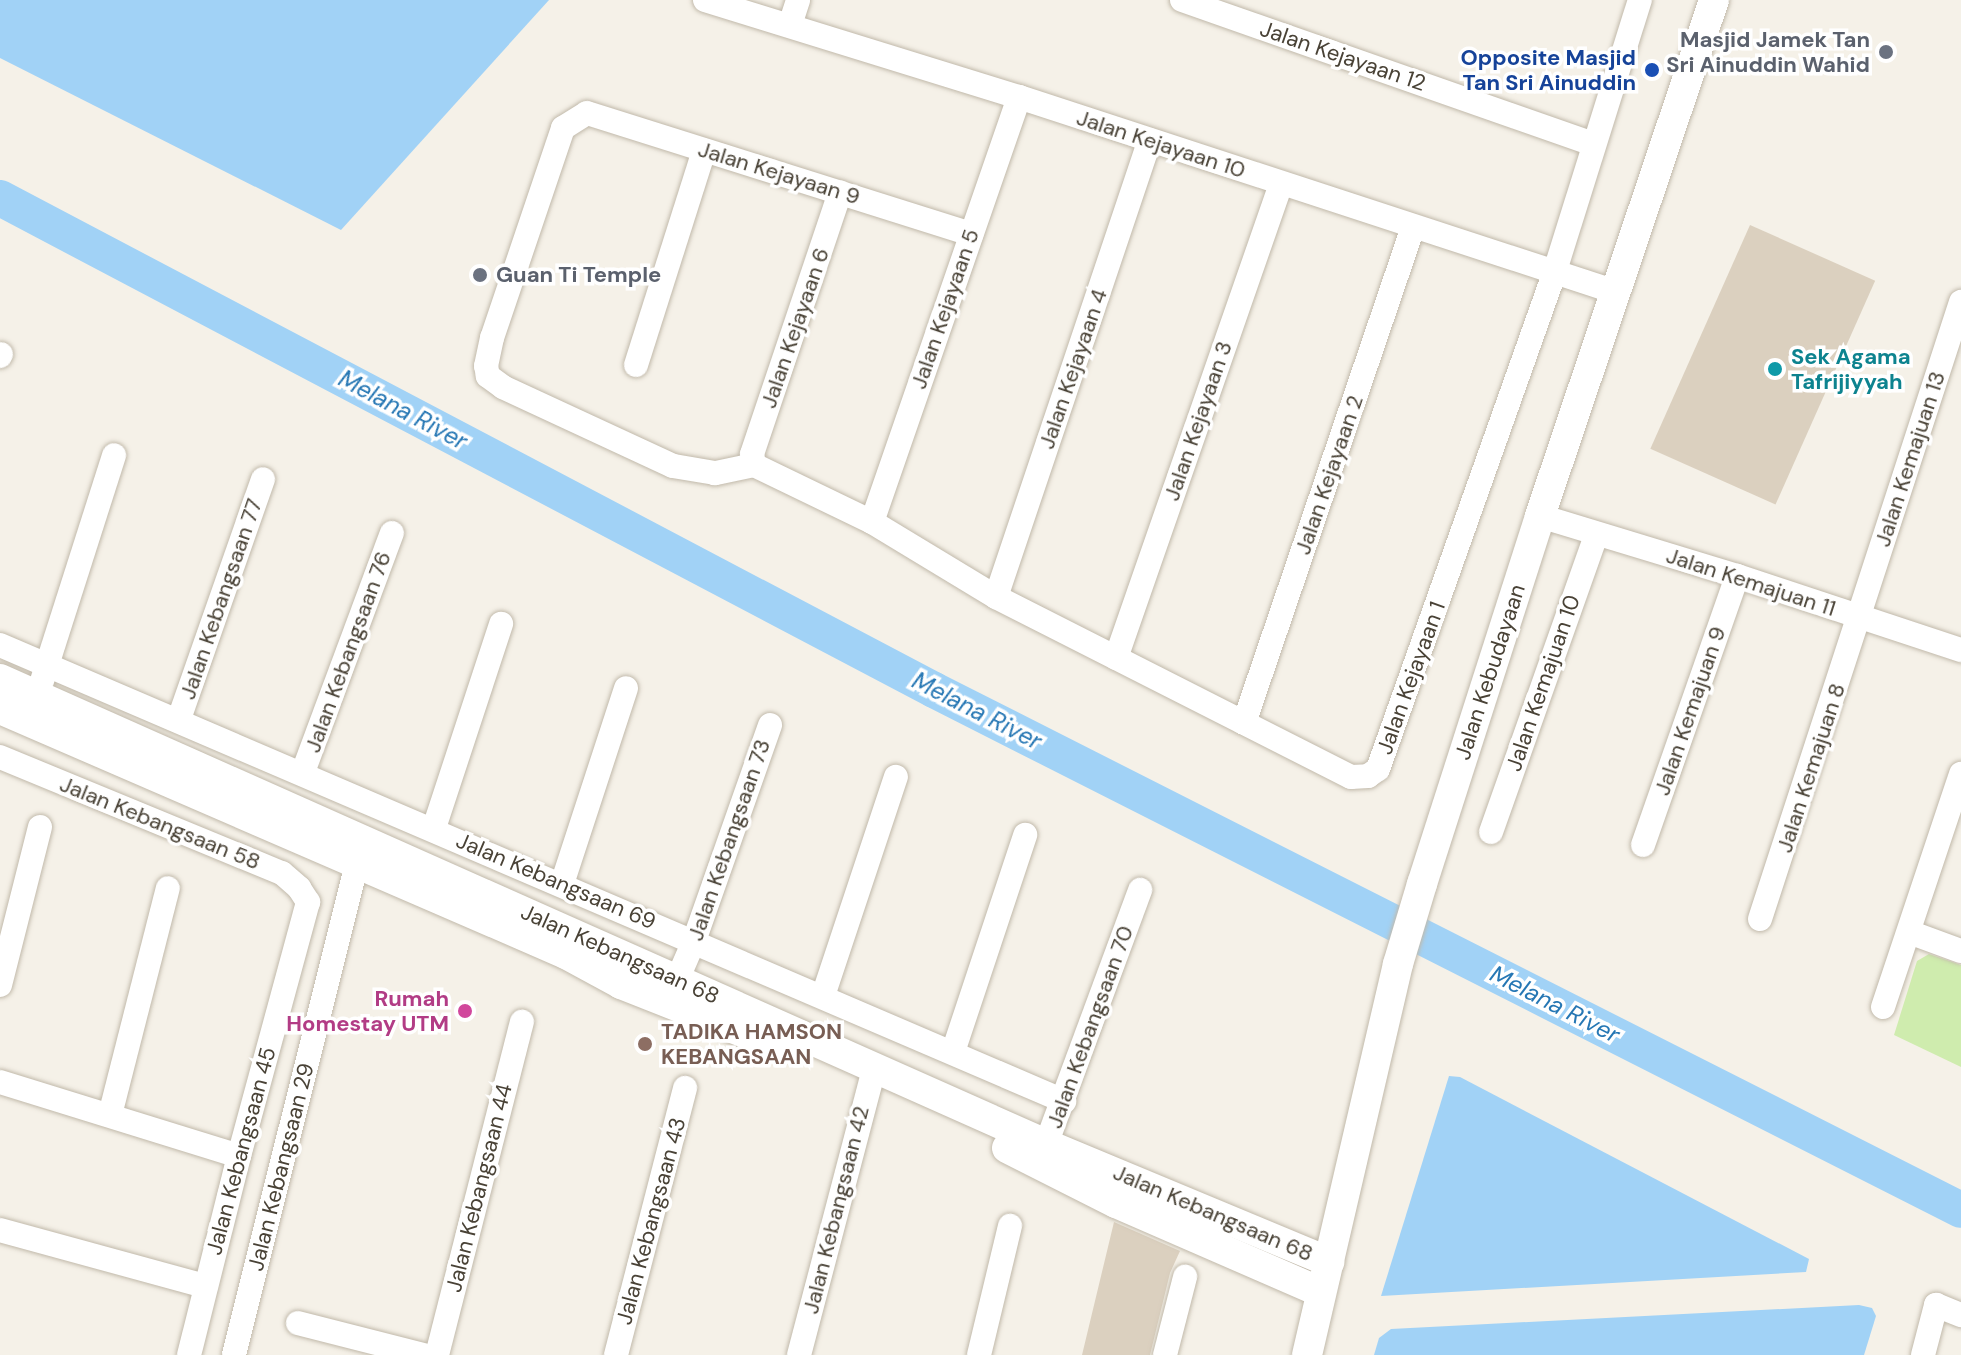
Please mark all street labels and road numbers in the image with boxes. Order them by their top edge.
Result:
street label: Jalan Kejayaan 12 [1257,15,1429,97]
street label: Jalan Kejayaan 10 [1073,104,1249,184]
street label: Jalan Kejayaan 9 [695,136,863,210]
street label: Jalan Kejayaan 5 [905,226,985,392]
street label: Jalan Kejayaan 6 [755,244,835,412]
street label: Jalan Kejayaan 4 [1033,286,1113,452]
street label: Jalan Kejayaan 3 [1158,338,1238,504]
street label: Jalan Kemajuan 13 [1869,368,1951,550]
street label: Jalan Kejayaan 2 [1289,392,1369,558]
street label: Jalan Kebangsaan 77 [174,495,268,703]
street label: Jalan Kemajuan 11 [1663,542,1839,622]
street label: Jalan Kebangsaan 76 [299,548,397,756]
street label: Jalan Kebudayaan [1449,581,1531,763]
street label: Jalan Kemajuan 10 [1500,591,1586,775]
street label: Jalan Kejayaan 1 [1371,598,1451,758]
street label: Jalan Kemajuan 9 [1649,623,1731,799]
street label: Jalan Kemajuan 8 [1771,680,1851,856]
street label: Jalan Kebangsaan 73 [682,736,776,944]
street label: Jalan Kebangsaan 58 [56,771,264,875]
street label: Jalan Kebangsaan 69 [452,827,660,935]
street label: Jalan Kebangsaan 68 [517,898,723,1010]
street label: Jalan Kebangsaan 70 [1041,922,1139,1132]
street label: Jalan Kebangsaan 45 [201,1044,281,1258]
street label: Jalan Kebangsaan 29 [242,1060,320,1274]
street label: Jalan Kebangsaan 44 [440,1081,518,1295]
street label: Jalan Kebangsaan 42 [797,1103,875,1317]
street label: Jalan Kebangsaan 43 [611,1115,691,1327]
street label: Jalan Kebangsaan 68 [1109,1159,1317,1267]

